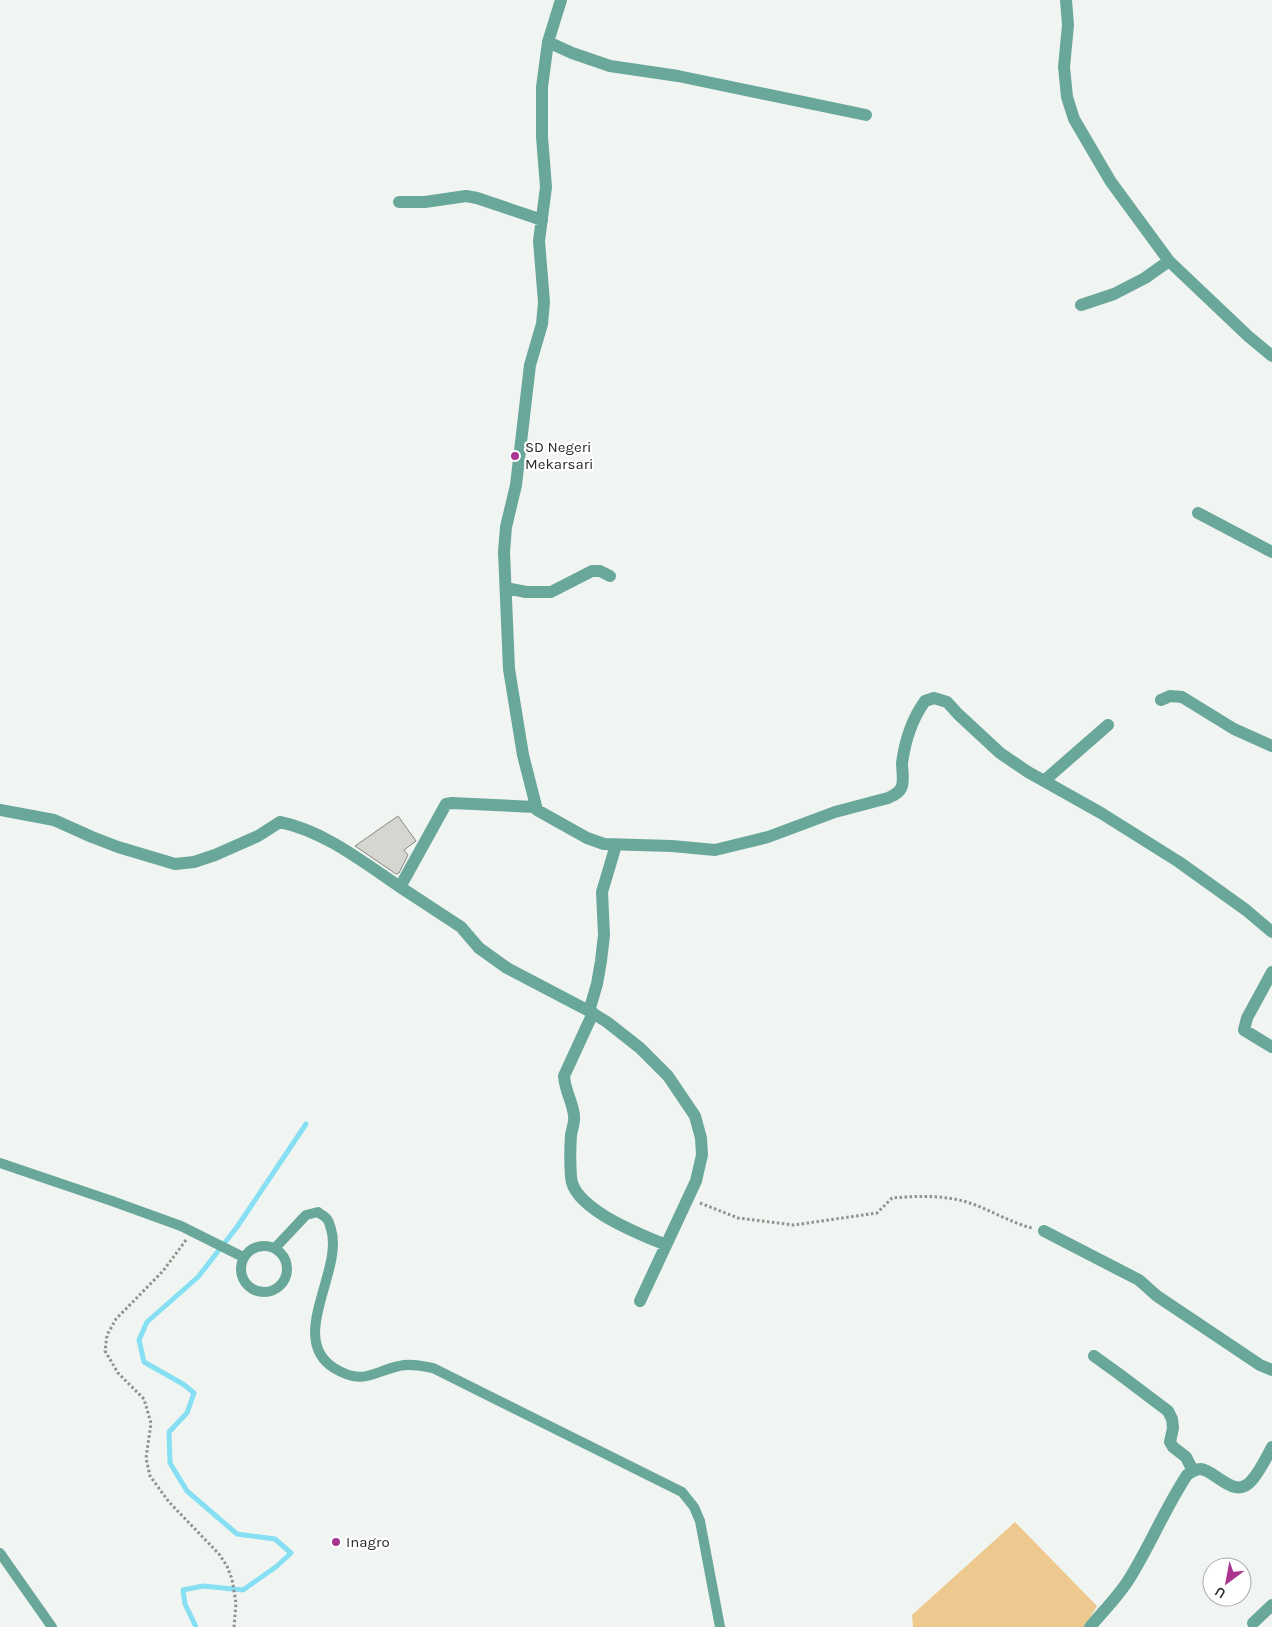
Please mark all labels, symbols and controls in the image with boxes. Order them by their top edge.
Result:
place label: SD Negeri Mekarsari [525,438,594,473]
marker: SD Negeri Mekarsari [509,450,521,462]
place label: Inagro [346,1533,390,1551]
marker: Inagro [330,1536,342,1548]
north arrow [1202,1557,1252,1607]
text: U [1212,1583,1229,1602]

